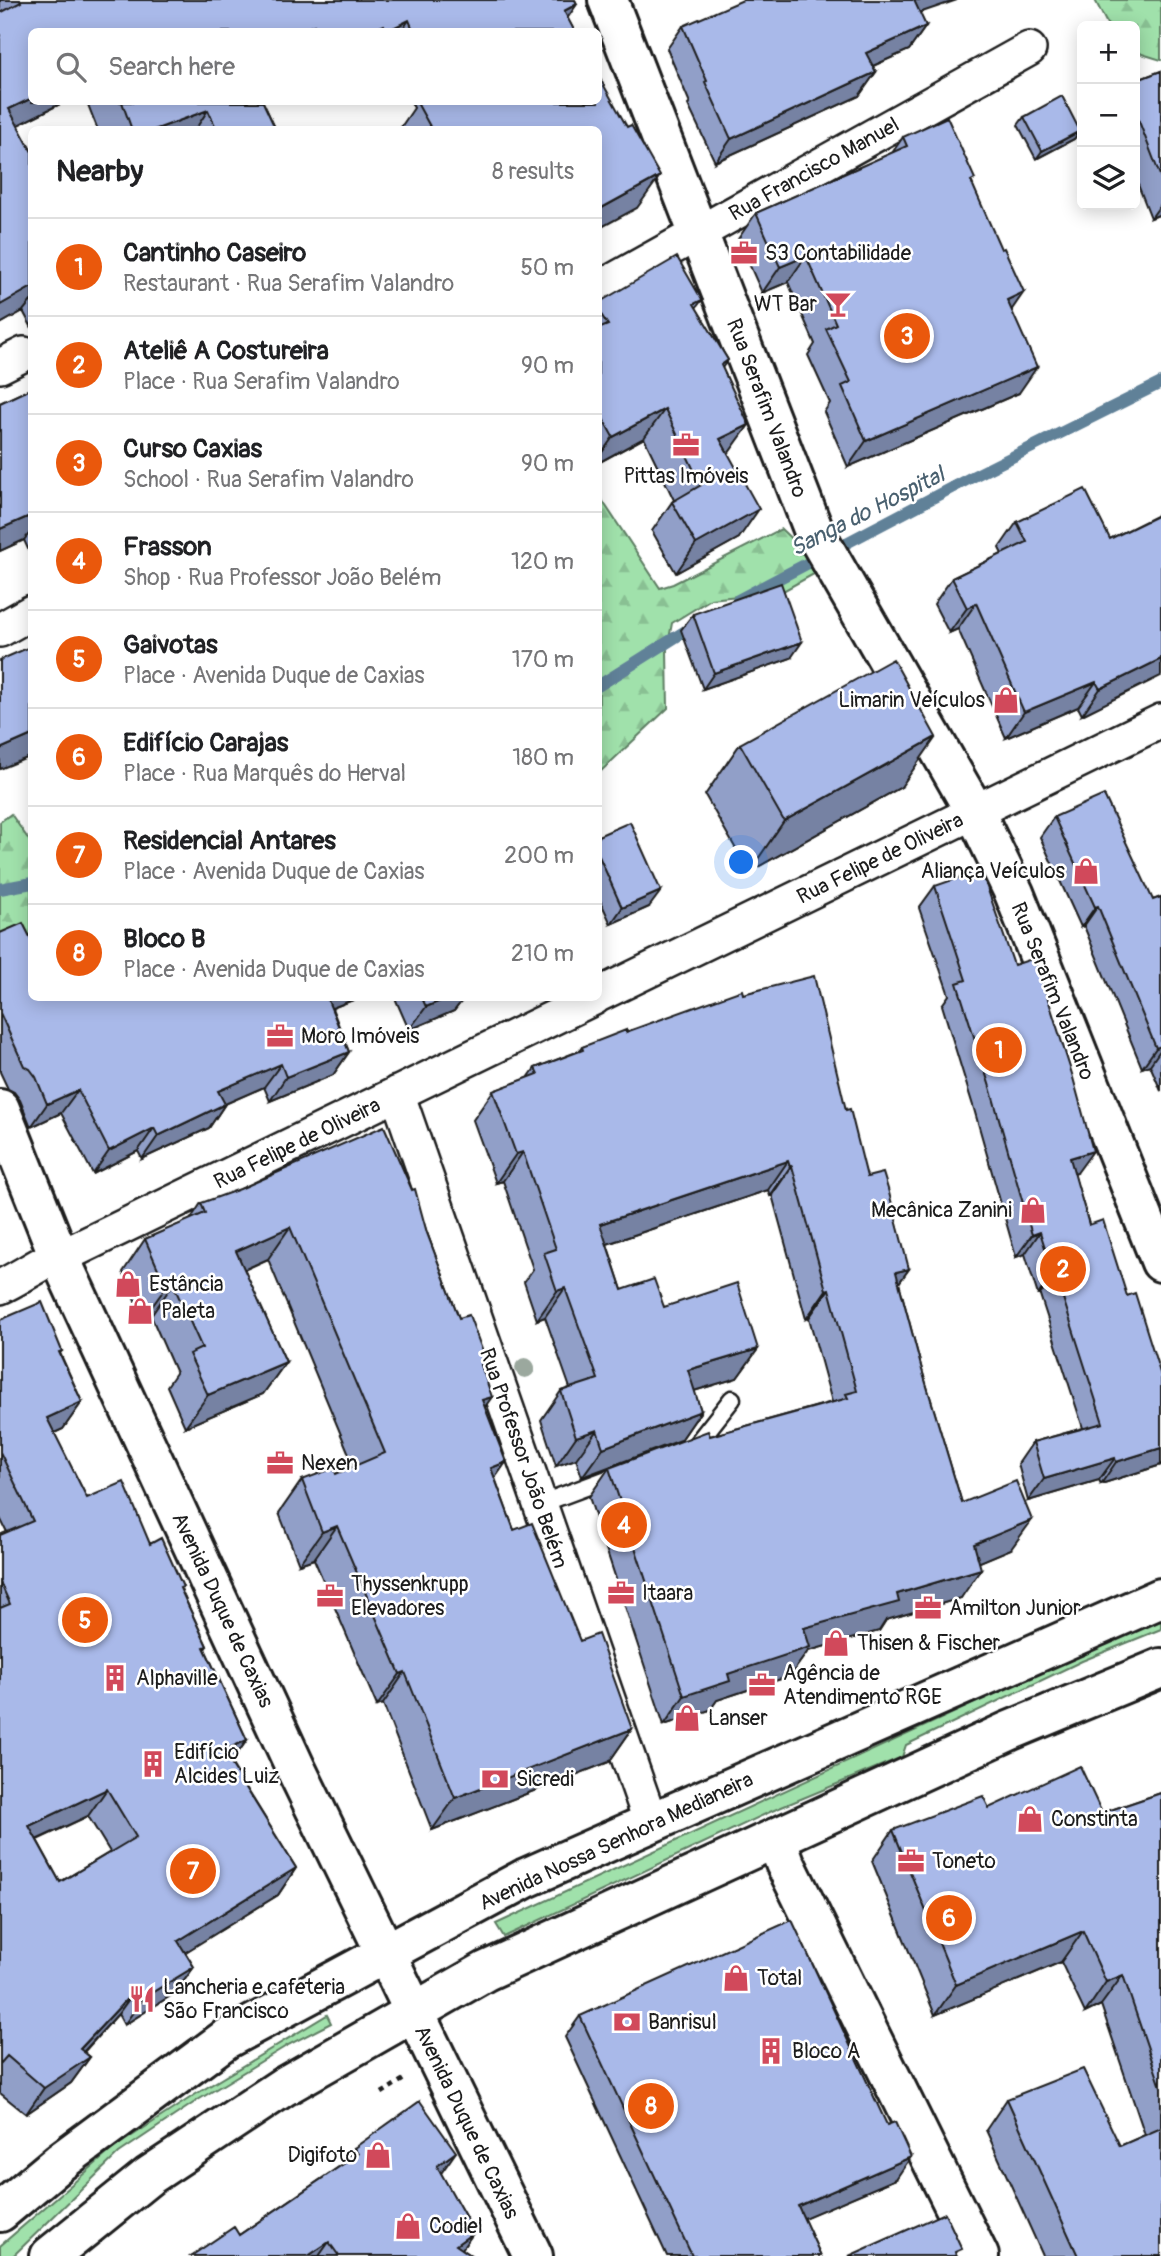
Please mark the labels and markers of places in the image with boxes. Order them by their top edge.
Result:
office icon: S3 Contabilidade [729,238,759,268]
place label: S3 Contabilidade [765,240,912,267]
bar icon: WT Bar [823,289,853,319]
place label: WT Bar [754,291,817,318]
pin: 3 [884,310,930,362]
office icon: Pittas Imóveis [671,430,701,460]
place label: Pittas Imóveis [624,463,749,490]
shop icon: Limarin Veículos [991,685,1021,715]
place label: Limarin Veículos [838,687,986,714]
shop icon: Aliança Veículos [1071,856,1101,886]
place label: Aliança Veículos [921,858,1066,885]
office icon: Moro Imóveis [265,1021,295,1051]
place label: Moro Imóveis [301,1023,420,1050]
pin: 1 [976,1024,1022,1076]
shop icon: Mecânica Zanini [1018,1195,1048,1225]
place label: Mecânica Zanini [871,1197,1012,1224]
pin: 2 [1040,1243,1086,1295]
shop icon: Estância [113,1269,143,1299]
place label: Estância [149,1271,224,1298]
shop icon: Paleta [125,1296,155,1326]
place label: Paleta [161,1298,215,1325]
office icon: Nexen [265,1448,295,1478]
place label: Nexen [301,1450,358,1477]
pin: 4 [601,1499,647,1551]
place label: Thyssenkrupp Elevadores [351,1571,469,1622]
office icon: Itaara [606,1578,636,1608]
place label: Itaara [642,1580,693,1607]
office icon: Thyssenkrupp Elevadores [315,1581,345,1611]
office icon: Amilton Junior [913,1593,943,1623]
pin: 5 [62,1594,108,1646]
place label: Amilton Junior [949,1595,1081,1622]
shop icon: Thisen & Fischer [821,1628,851,1658]
place label: Thisen & Fischer [857,1630,1001,1657]
place label: Agência de Atendimento RGE [783,1660,942,1711]
building icon: Alphaville [100,1663,130,1693]
place label: Alphaville [136,1665,218,1692]
office icon: Agência de Atendimento RGE [747,1670,777,1700]
shop icon: Lanser [672,1703,702,1733]
place label: Lanser [708,1705,768,1732]
place label: Edifício Alcides Luiz [174,1739,279,1790]
building icon: Edifício Alcides Luiz [138,1749,168,1779]
bank icon: Sicredi [480,1764,510,1794]
place label: Sicredi [516,1766,574,1793]
shop icon: Constinta [1015,1804,1045,1834]
place label: Constinta [1051,1806,1138,1833]
pin: 7 [170,1845,216,1897]
office icon: Toneto [896,1846,926,1876]
place label: Toneto [932,1848,996,1875]
pin: 6 [926,1892,972,1944]
shop icon: Total [721,1963,751,1993]
place label: Total [757,1965,802,1992]
place label: Lancheria e cafeteria São Francisco [163,1974,345,2025]
restaurant icon: Lancheria e cafeteria São Francisco [127,1984,157,2014]
bank icon: Banrisul [612,2007,642,2037]
place label: Banrisul [648,2009,717,2036]
building icon: Bloco A [756,2036,786,2066]
place label: Bloco A [792,2038,860,2065]
pin: 8 [628,2080,674,2132]
shop icon: Digifoto [363,2140,393,2170]
place label: Digifoto [288,2142,357,2169]
shop icon: Codiel [393,2211,423,2241]
place label: Codiel [429,2213,483,2240]

